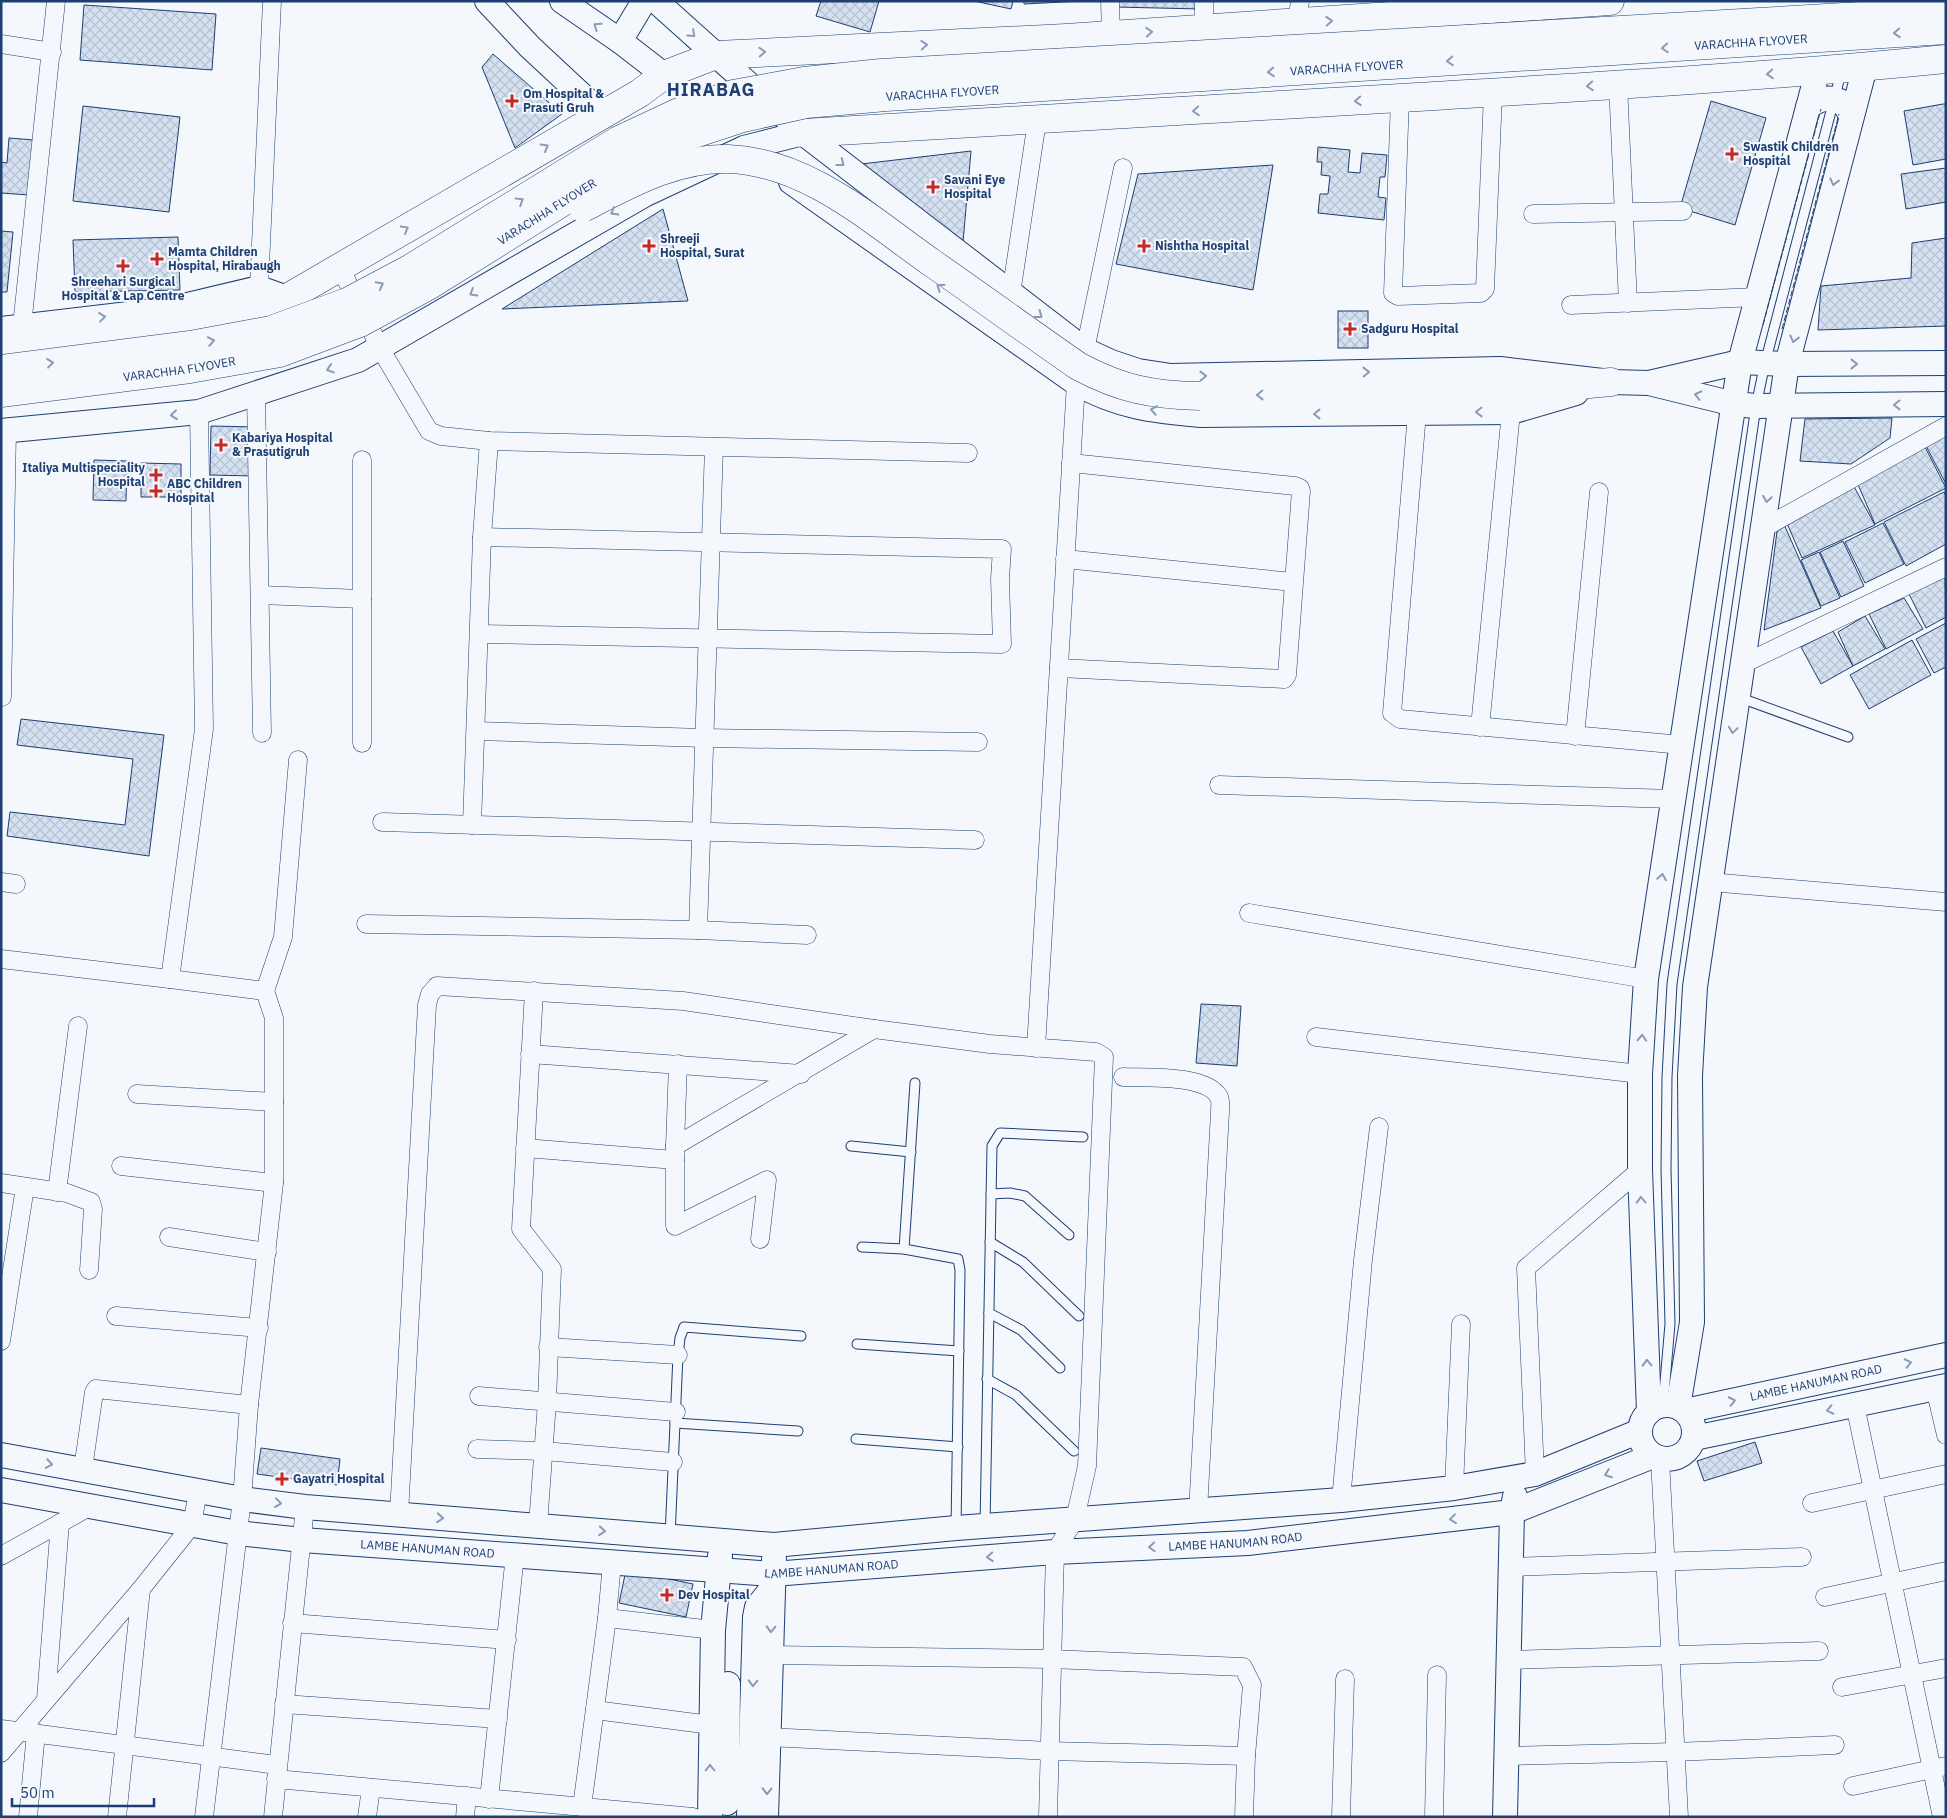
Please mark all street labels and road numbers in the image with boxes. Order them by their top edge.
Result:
street label: VARACHHA FLYOVER [1694,31,1808,53]
street label: VARACHHA FLYOVER [1290,56,1404,78]
street label: VARACHHA FLYOVER [885,82,1000,104]
street label: VARACHHA FLYOVER [495,175,599,248]
street label: VARACHHA FLYOVER [122,353,237,384]
street label: LAMBE HANUMAN ROAD [1749,1361,1883,1404]
street label: LAMBE HANUMAN ROAD [1168,1529,1303,1554]
street label: LAMBE HANUMAN ROAD [360,1536,495,1561]
street label: LAMBE HANUMAN ROAD [764,1556,899,1581]

